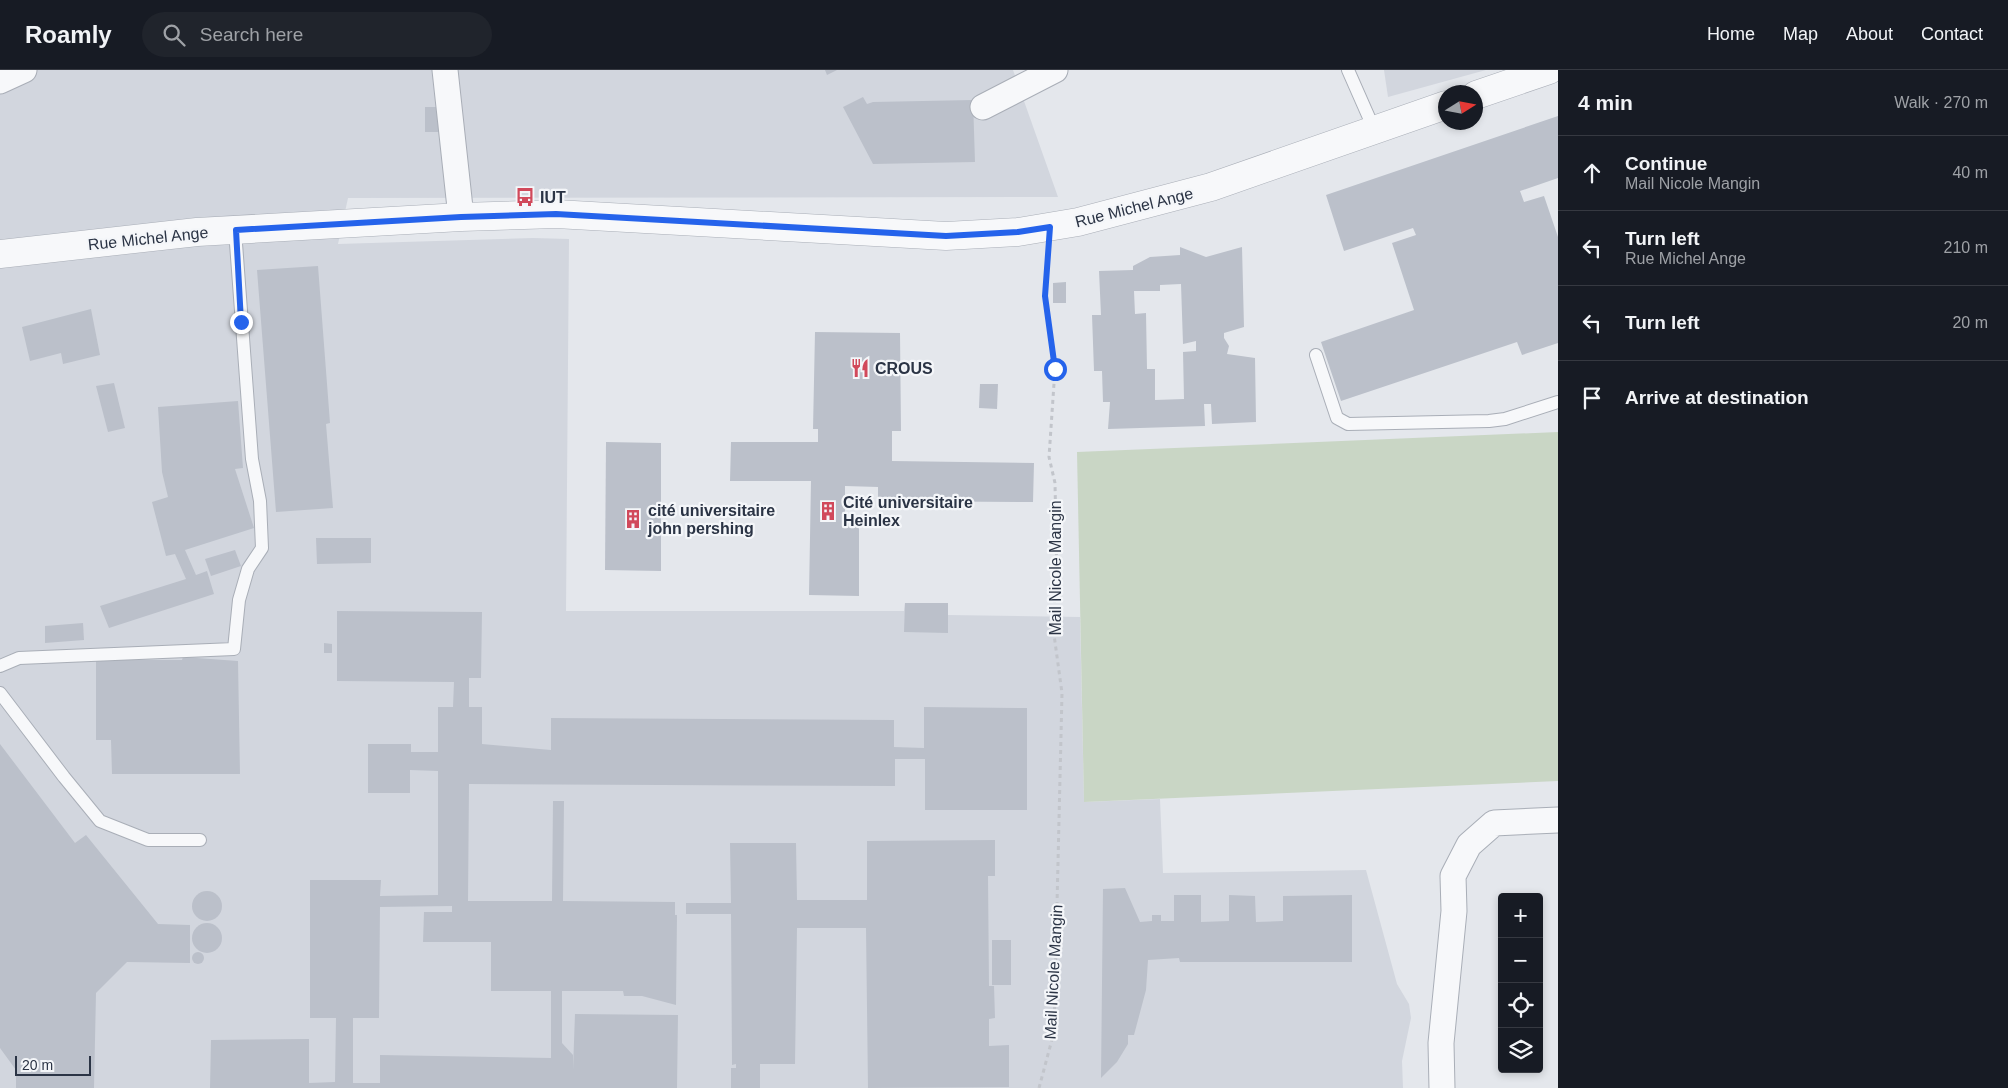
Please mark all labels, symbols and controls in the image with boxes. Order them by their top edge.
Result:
search box [142,12,492,57]
text: Roamly [25,21,112,48]
icon: search [160,21,188,49]
text: Search here [200,24,303,45]
text: Home [1707,24,1755,44]
text: Map [1783,24,1818,44]
text: About [1846,24,1893,44]
text: Contact [1921,24,1983,44]
north arrow [1438,85,1483,130]
text: 4 min [1578,91,1633,114]
text: Walk · 270 m [1894,94,1988,111]
text: Continue [1625,153,1707,174]
icon: ahead [1578,159,1606,187]
text: 40 m [1952,164,1988,181]
text: Mail Nicole Mangin [1625,175,1760,192]
street label: Rue Michel Ange [1073,185,1195,230]
bus stop icon: IUT [514,186,536,208]
place label: IUT [540,189,566,206]
street label: Rue Michel Ange [87,224,209,253]
text: Turn left [1625,228,1700,249]
icon: left [1578,234,1606,262]
text: 210 m [1944,239,1988,256]
text: Rue Michel Ange [1625,250,1746,267]
icon: left [1578,309,1606,337]
route end [230,311,253,334]
text: Turn left [1625,312,1700,333]
text: 20 m [1952,314,1988,331]
restaurant icon: CROUS [849,357,871,379]
route start [1044,358,1067,381]
place label: CROUS [875,360,933,377]
icon: arrive [1578,384,1606,412]
text: Arrive at destination [1625,387,1809,408]
place label: Cité universitaire Heinlex [843,494,973,529]
building icon: Cité universitaire Heinlex [817,500,839,522]
street label: Mail Nicole Mangin [1047,500,1064,636]
place label: cité universitaire john pershing [647,502,775,537]
building icon: cité universitaire john pershing [622,508,644,530]
map controls [1498,893,1543,1073]
button: + [1498,893,1543,938]
street label: Mail Nicole Mangin [1041,904,1066,1040]
button: − [1498,938,1543,983]
button: locate [1498,983,1543,1028]
button: layers [1498,1028,1543,1073]
scale bar [15,1053,91,1076]
text: 20 m [22,1057,53,1073]

